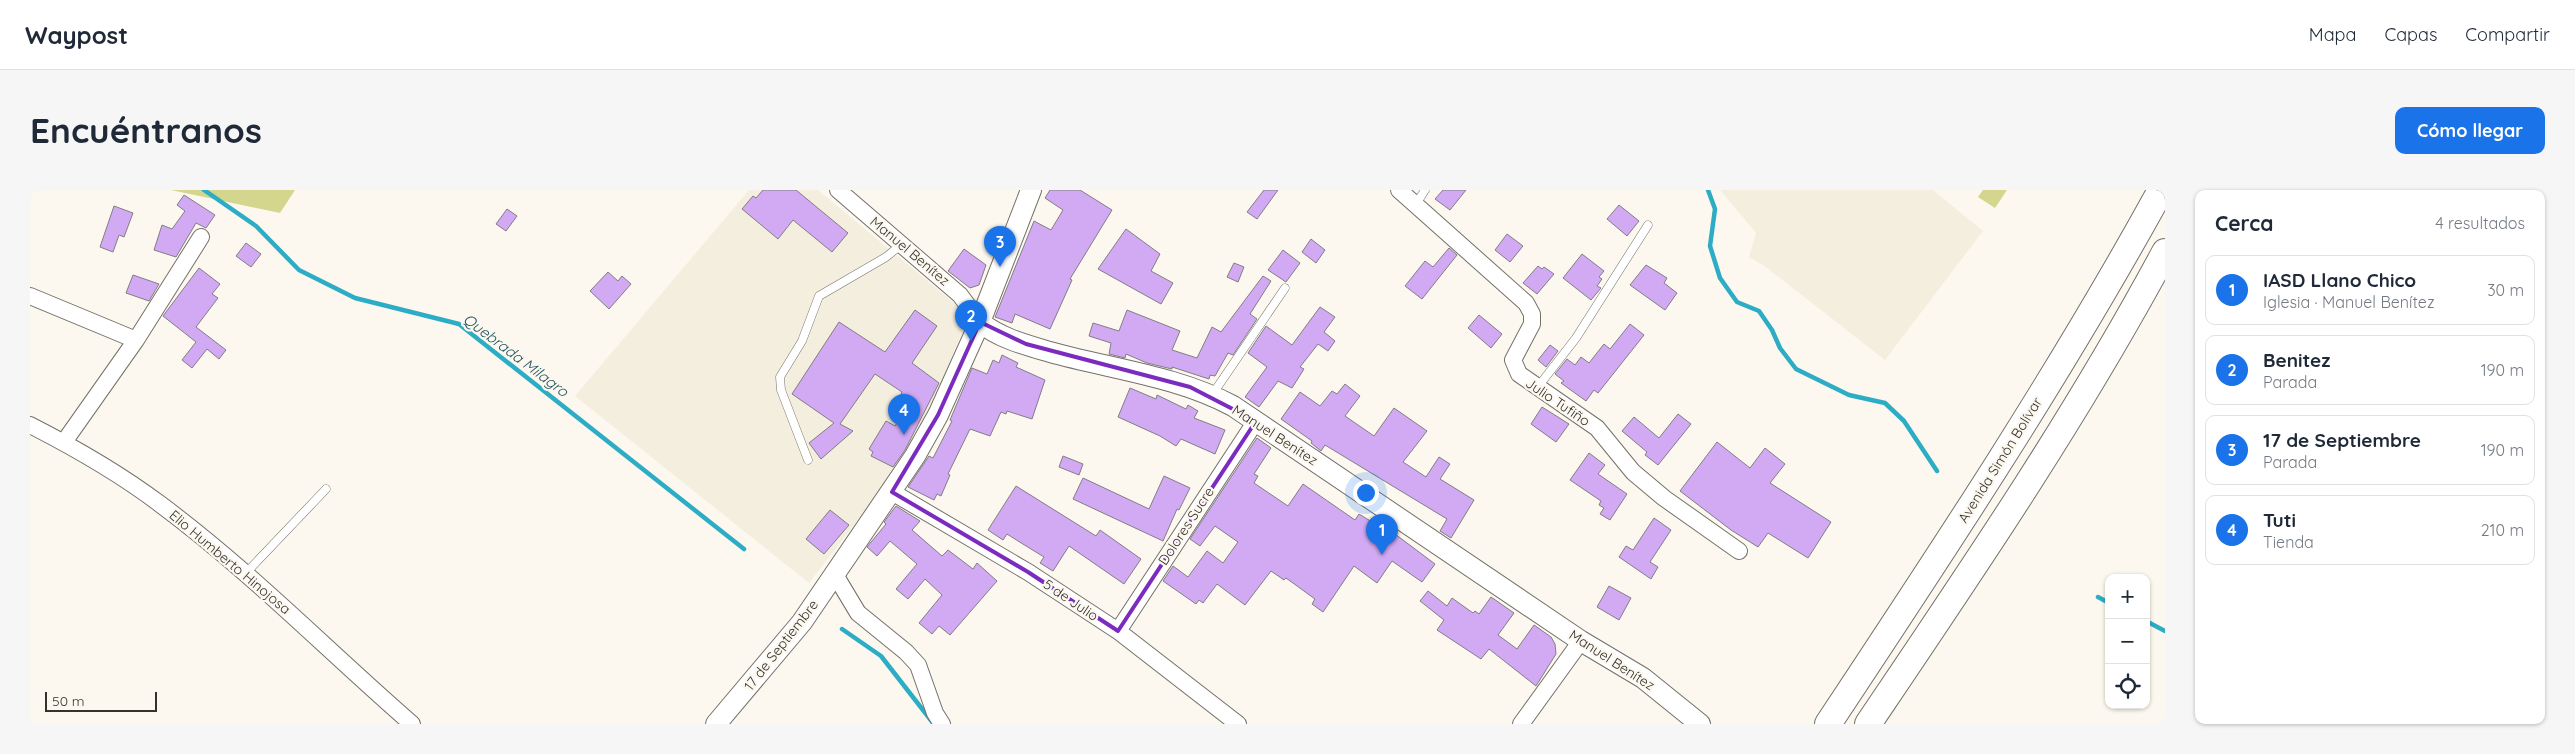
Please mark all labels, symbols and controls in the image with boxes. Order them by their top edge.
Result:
text: Waypost [25,20,128,50]
text: Mapa [2309,23,2356,46]
text: Capas [2384,23,2437,46]
text: Compartir [2465,23,2550,46]
button: Cómo llegar [2395,107,2545,154]
text: Encuéntranos [30,108,262,152]
text: Cerca [2215,210,2273,236]
street label: Manuel Benítez [866,212,954,290]
text: 4 resultados [2435,213,2525,233]
pin: 3 [984,226,1016,267]
text: IASD Llano Chico [2263,268,2416,292]
text: 1 [2229,280,2235,300]
text: 30 m [2487,280,2524,300]
text: Iglesia · Manuel Benítez [2263,292,2435,312]
pin: 2 [955,300,987,341]
water label: Quebrada Milagro [460,309,573,401]
text: Benitez [2263,348,2331,372]
text: 2 [2227,360,2237,380]
text: 190 m [2481,360,2524,380]
text: Parada [2263,372,2317,392]
street label: Julio Tufiño [1522,374,1594,430]
street label: Avenida Simón Bolívar [1954,393,2046,526]
pin: 4 [888,394,920,435]
street label: Manuel Benítez [1229,401,1321,470]
text: 17 de Septiembre [2263,428,2421,452]
text: 3 [2228,440,2236,460]
text: 190 m [2481,440,2524,460]
text: Parada [2263,452,2317,472]
your location [1353,480,1379,506]
street label: Dolores Sucre [1154,483,1218,568]
street label: Elio Humberto Hinojosa [166,506,294,618]
text: Tuti [2263,508,2296,532]
pin: 1 [1366,514,1398,555]
text: 4 [2227,520,2237,540]
text: 210 m [2481,520,2524,540]
text: Tienda [2263,532,2314,552]
map controls [2105,574,2150,709]
button: + [2105,574,2150,619]
street label: 5 de Julio [1040,575,1102,625]
street label: 17 de Septiembre [740,596,822,694]
button: − [2105,619,2150,664]
street label: Manuel Benítez [1566,626,1658,695]
button: locate [2105,664,2150,709]
scale bar [45,689,158,712]
text: 50 m [52,692,85,710]

